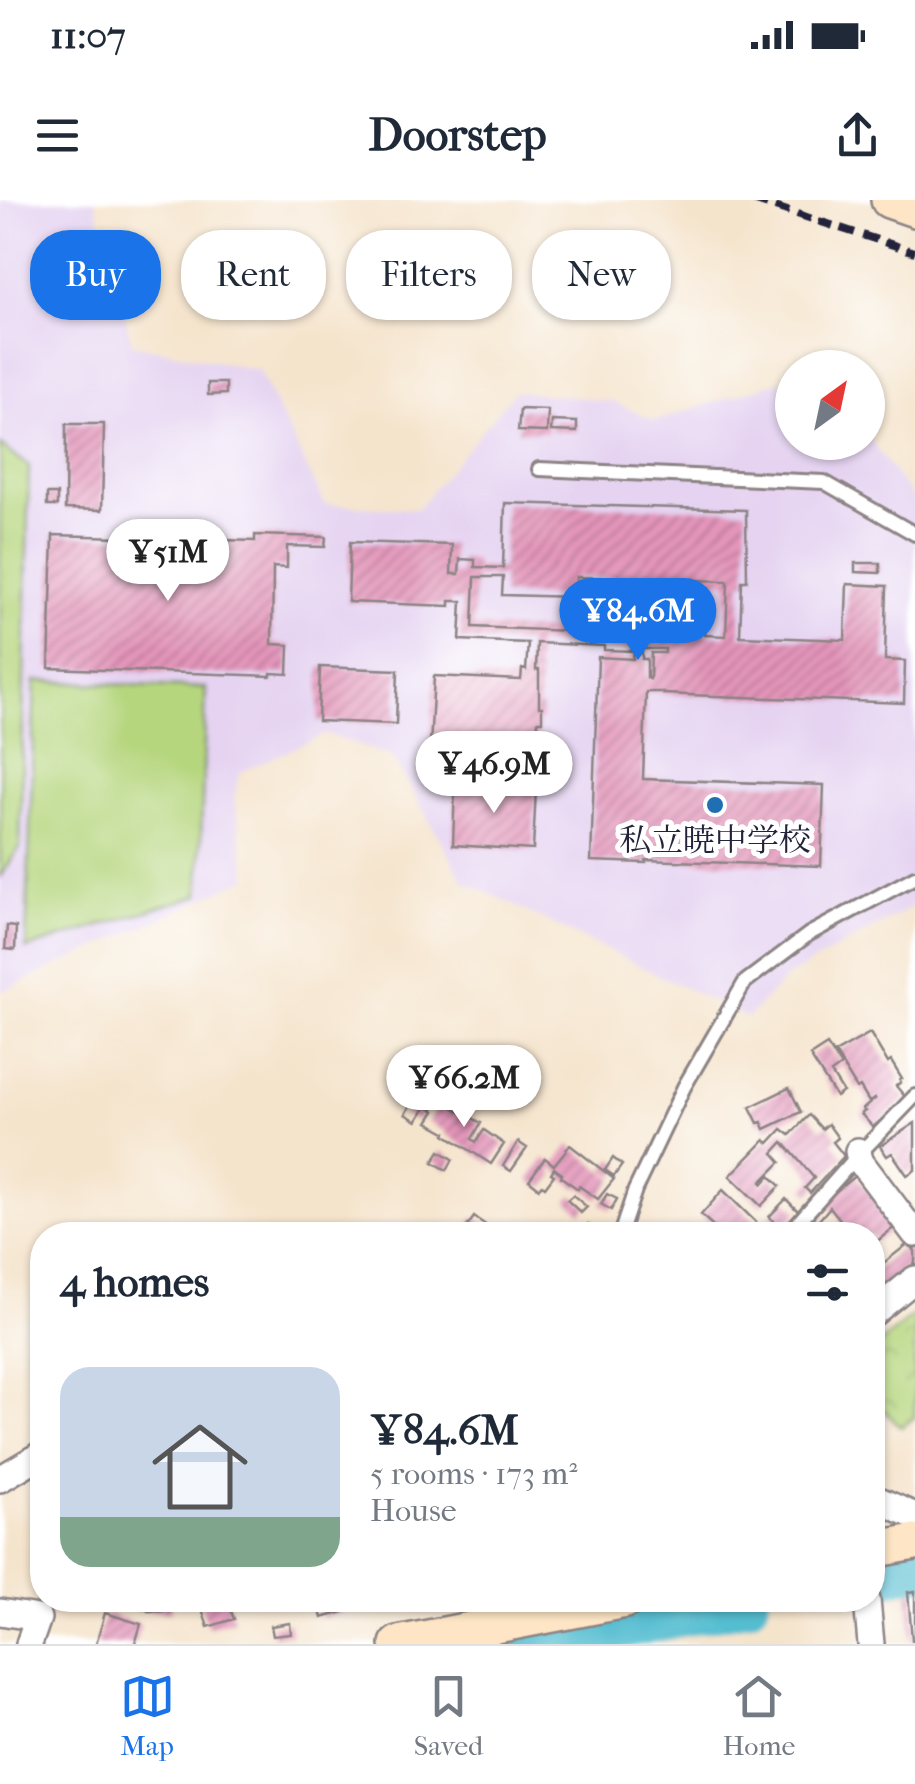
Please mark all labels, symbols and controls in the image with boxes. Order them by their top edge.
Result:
text: 11:07 [50,13,126,58]
icon: menu [30,108,85,163]
icon: share [830,108,885,163]
text: Doorstep [368,109,547,162]
chip: Buy [30,230,161,320]
chip: Rent [181,230,326,320]
chip: Filters [346,230,512,320]
chip: New [532,230,671,320]
north arrow [775,350,885,460]
map controls [775,350,885,460]
pin: ¥51M [109,519,227,604]
text: ¥51M [128,533,208,570]
pin: ¥84.6M [557,578,719,663]
text: ¥84.6M [581,592,695,629]
pin: ¥46.9M [413,731,575,816]
text: ¥46.9M [438,745,550,782]
marker: 私立暁中学校 [704,794,726,816]
place label: 私立暁中学校 [619,822,811,859]
pin: ¥66.2M [383,1045,545,1130]
text: ¥66.2M [408,1059,520,1096]
icon: filters [800,1255,855,1310]
text: 4 homes [60,1258,209,1307]
text: ¥84.6M [370,1406,519,1455]
icon: home [140,1407,260,1527]
text: 5 rooms · 173 m² [370,1455,577,1492]
text: House [370,1492,457,1529]
tab: Map [120,1669,175,1762]
tab: Saved [414,1669,483,1762]
tab: Home [723,1669,795,1762]

